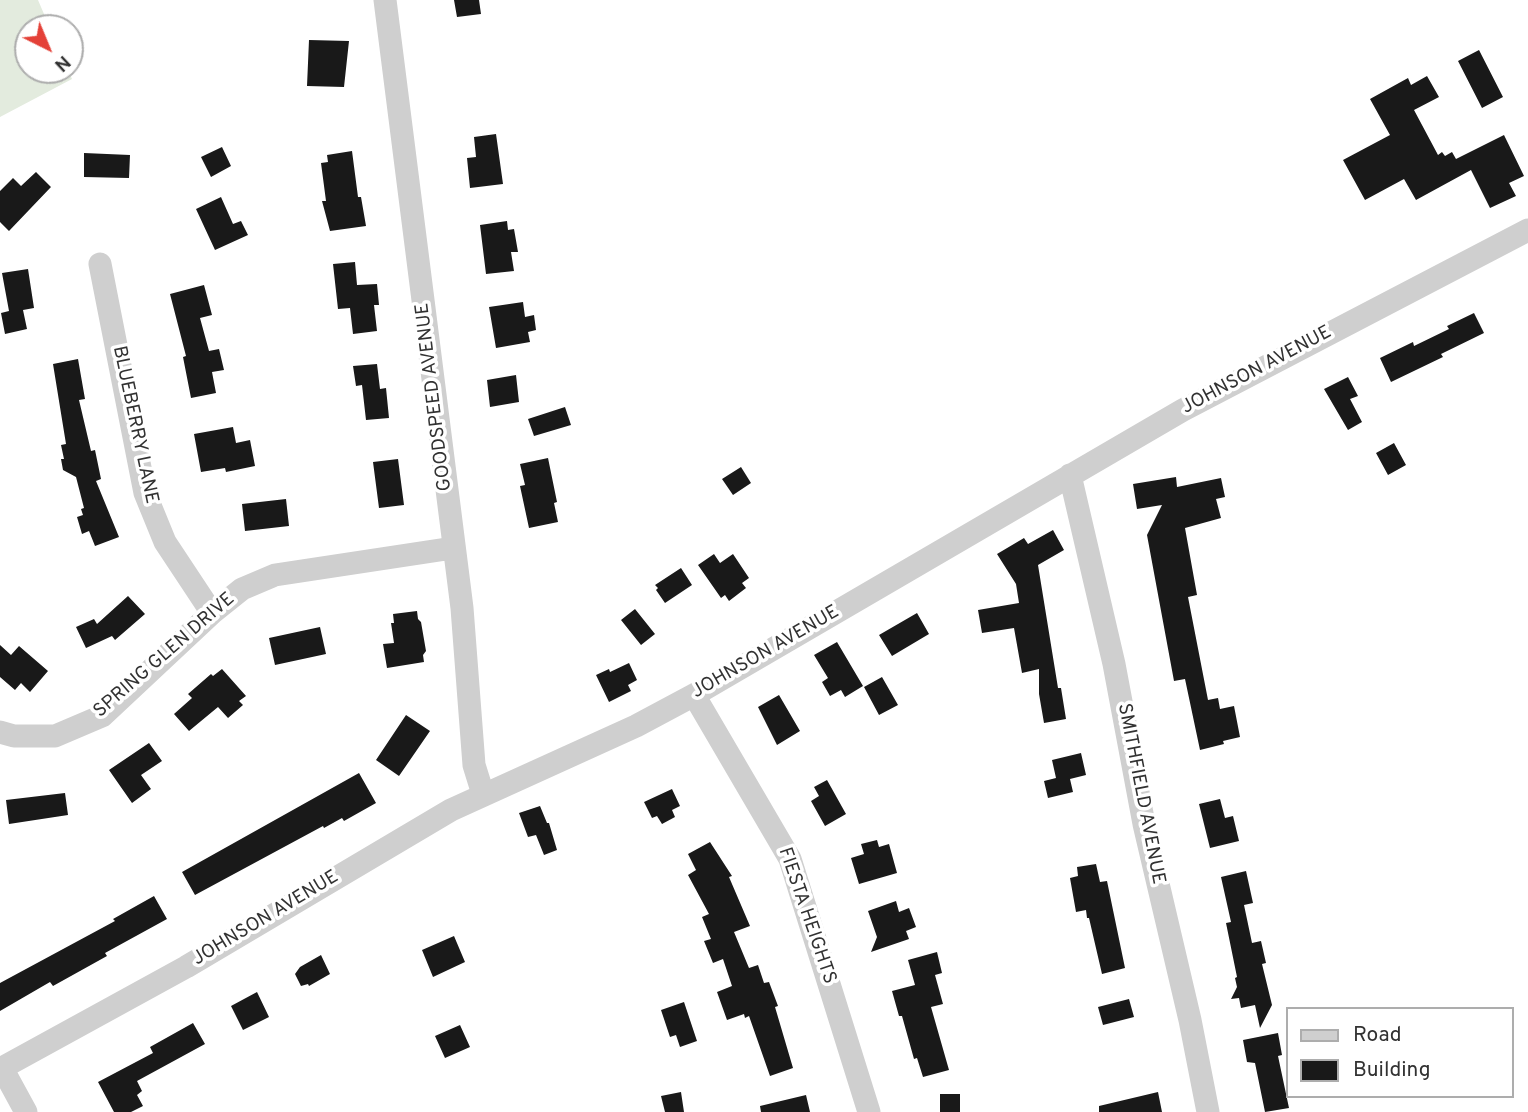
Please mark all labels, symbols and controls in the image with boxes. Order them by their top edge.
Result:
north arrow [14,14,84,84]
text: N [49,49,75,76]
street label: GOODSPEED AVENUE [412,302,458,492]
street label: JOHNSON AVENUE [1178,322,1336,420]
street label: BLUEBERRY LANE [106,344,162,506]
street label: SPRING GLEN DRIVE [90,589,240,723]
street label: JOHNSON AVENUE [688,602,844,704]
street label: SMITHFIELD AVENUE [1111,702,1169,886]
street label: FIESTA HEIGHTS [772,845,840,987]
street label: JOHNSON AVENUE [189,866,343,972]
legend [1286,1007,1514,1098]
text: Road [1353,1022,1402,1049]
text: Building [1353,1057,1431,1084]

